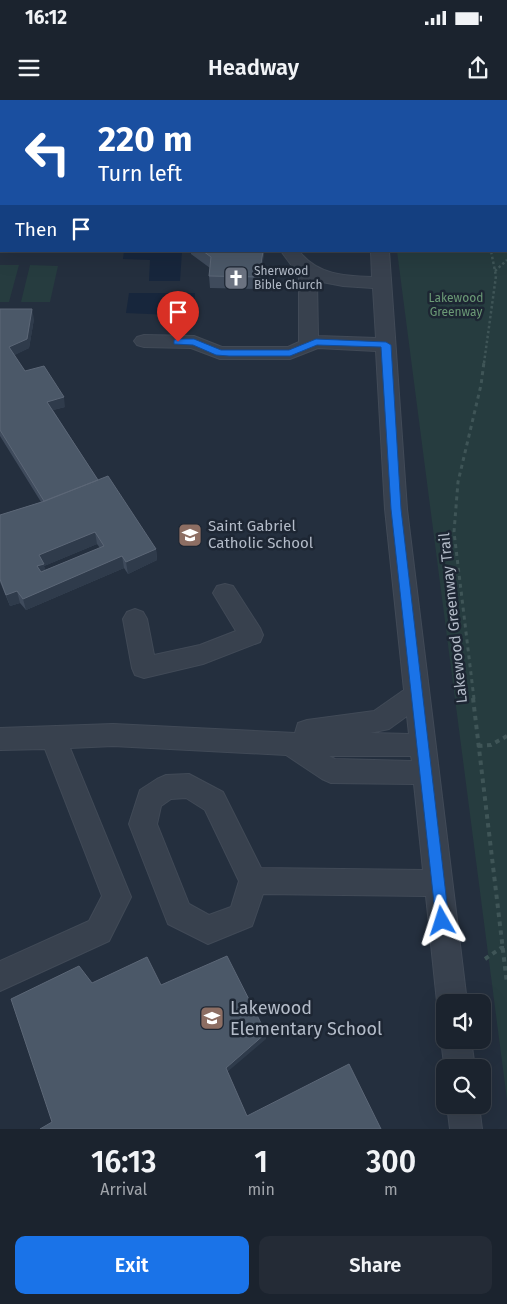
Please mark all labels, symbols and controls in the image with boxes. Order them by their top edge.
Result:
text: 16:12 [25,6,67,29]
icon: menu [15,54,43,82]
text: Headway [208,54,299,81]
icon: share [464,54,492,82]
text: 220 m [98,118,193,160]
icon: left [15,120,80,185]
text: Turn left [98,160,182,187]
icon: arrive [67,215,95,243]
text: Then [15,218,57,241]
place label: Sherwood Bible Church [254,264,323,292]
church icon: Sherwood Bible Church [223,265,249,291]
pin [157,291,199,342]
park label: Lakewood Greenway [429,291,483,319]
icon: arrive [164,298,192,326]
place label: Saint Gabriel Catholic School [208,517,314,552]
school or university icon: Saint Gabriel Catholic School [177,522,203,548]
street label: Lakewood Greenway Trail [435,531,471,704]
position arrow [415,894,467,946]
map controls [436,994,491,1114]
button: sound [436,994,491,1049]
place label: Lakewood Elementary School [230,997,382,1040]
school or university icon: Lakewood Elementary School [199,1005,225,1031]
button: search [436,1059,491,1114]
text: 16:13 [91,1144,157,1180]
text: 1 [254,1144,268,1180]
text: 300 [366,1144,416,1180]
text: Arrival [100,1180,147,1199]
text: min [247,1180,275,1199]
text: m [384,1180,398,1199]
button: Exit [15,1236,249,1294]
button: Share [259,1236,492,1294]

